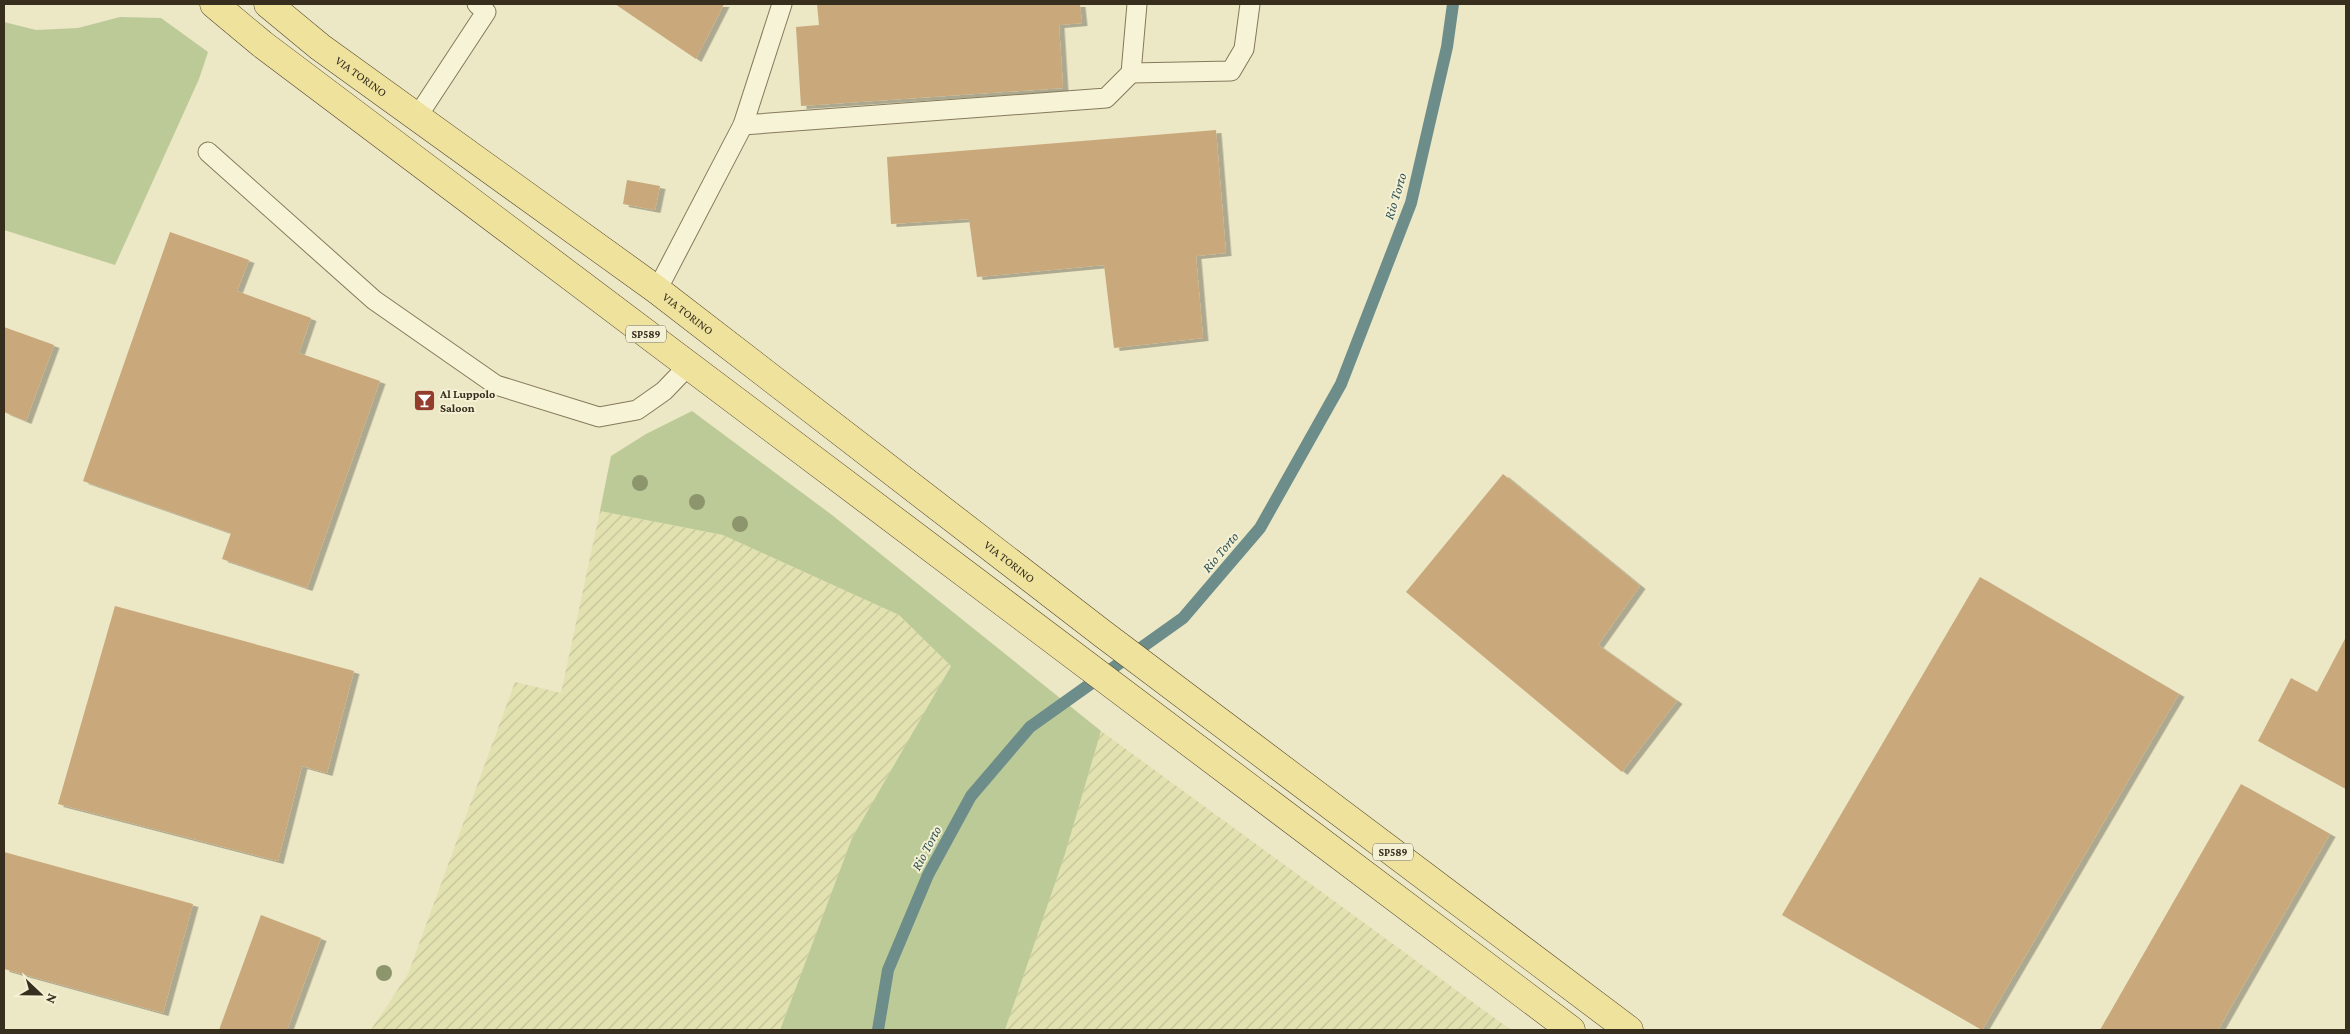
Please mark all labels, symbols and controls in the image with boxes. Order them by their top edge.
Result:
street label: VIA TORINO [332,53,390,100]
water label: Rio Torto [1380,171,1410,221]
street label: VIA TORINO [660,290,716,338]
road number: SP589 [626,326,666,342]
place label: Al Luppolo Saloon [439,387,495,415]
bar icon: Al Luppolo Saloon [412,389,436,413]
water label: Rio Torto [1198,528,1242,576]
street label: VIA TORINO [981,538,1038,586]
water label: Rio Torto [908,823,944,873]
road number: SP589 [1373,844,1413,860]
north arrow [15,969,65,1019]
text: N [43,991,61,1007]

